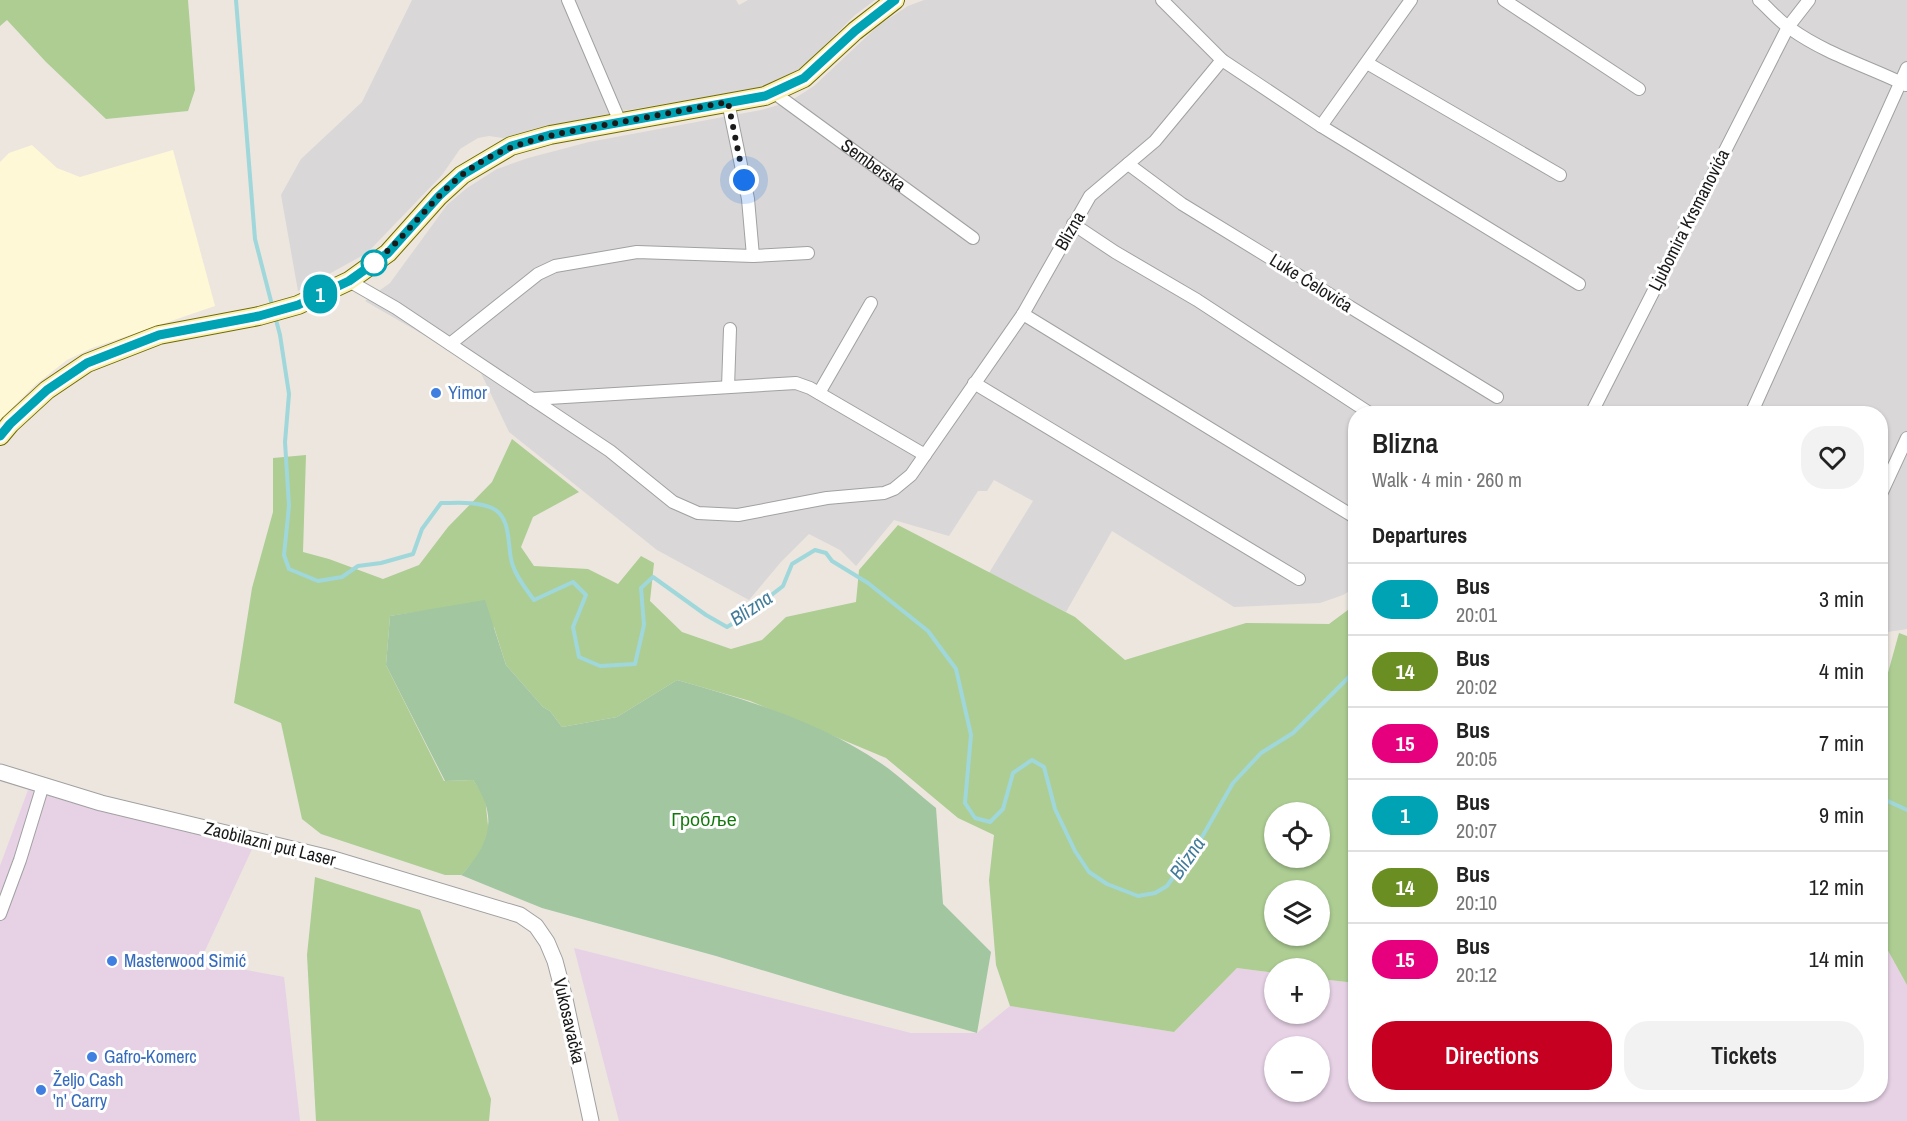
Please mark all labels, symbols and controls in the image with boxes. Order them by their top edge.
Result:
street label: Semberska [836,133,911,197]
street label: Ljubomira Krsmanovića [1642,145,1735,295]
your location [729,165,759,195]
street label: Blizna [1048,207,1091,255]
street label: Luke Ćelovića [1265,247,1358,318]
unlabelled marker [361,250,387,276]
line badge: 1 [300,274,340,314]
text: 1 [315,280,325,309]
place label: Yimor [448,380,487,405]
marker: Yimor [429,386,443,400]
text: Blizna [1372,424,1438,462]
button: heart [1801,426,1864,489]
text: Walk · 4 min · 260 m [1372,466,1522,493]
text: Departures [1372,520,1467,550]
text: Bus [1456,571,1490,601]
water label: Blizna [724,584,777,632]
text: 3 min [1819,584,1864,614]
text: 1 [1400,585,1410,614]
text: 20:01 [1456,601,1497,628]
text: Bus [1456,643,1490,673]
text: 4 min [1819,656,1864,686]
text: 14 [1395,657,1415,686]
text: 20:02 [1456,673,1497,700]
text: Bus [1456,715,1490,745]
text: 7 min [1819,728,1864,758]
text: 15 [1395,729,1415,758]
text: 20:05 [1456,745,1497,772]
text: Bus [1456,787,1490,817]
text: 9 min [1819,800,1864,830]
text: 1 [1400,801,1410,830]
map controls [1264,802,1330,1102]
button: locate [1264,802,1330,868]
park label: Гробље [671,807,737,832]
street label: Zaobilazni put Laser [202,815,339,872]
text: 20:07 [1456,817,1497,844]
water label: Blizna [1162,831,1211,884]
text: Bus [1456,859,1490,889]
text: 12 min [1809,872,1864,902]
text: 14 [1395,873,1415,902]
button: layers [1264,880,1330,946]
text: 20:10 [1456,889,1497,916]
text: Bus [1456,931,1490,961]
text: 14 min [1809,944,1864,974]
text: 15 [1395,945,1415,974]
place label: Masterwood Simić [124,948,246,973]
marker: Masterwood Simić [105,954,119,968]
button: + [1264,958,1330,1024]
text: 20:12 [1456,961,1497,988]
street label: Vukosavačka [547,976,591,1066]
button: Directions [1372,1021,1612,1090]
button: Tickets [1624,1021,1864,1090]
button: − [1264,1036,1330,1102]
place label: Gafro-Komerc [104,1044,197,1069]
marker: Gafro-Komerc [85,1050,99,1064]
place label: Željo Cash 'n' Carry [53,1067,124,1113]
marker: Željo Cash 'n' Carry [34,1083,48,1097]

